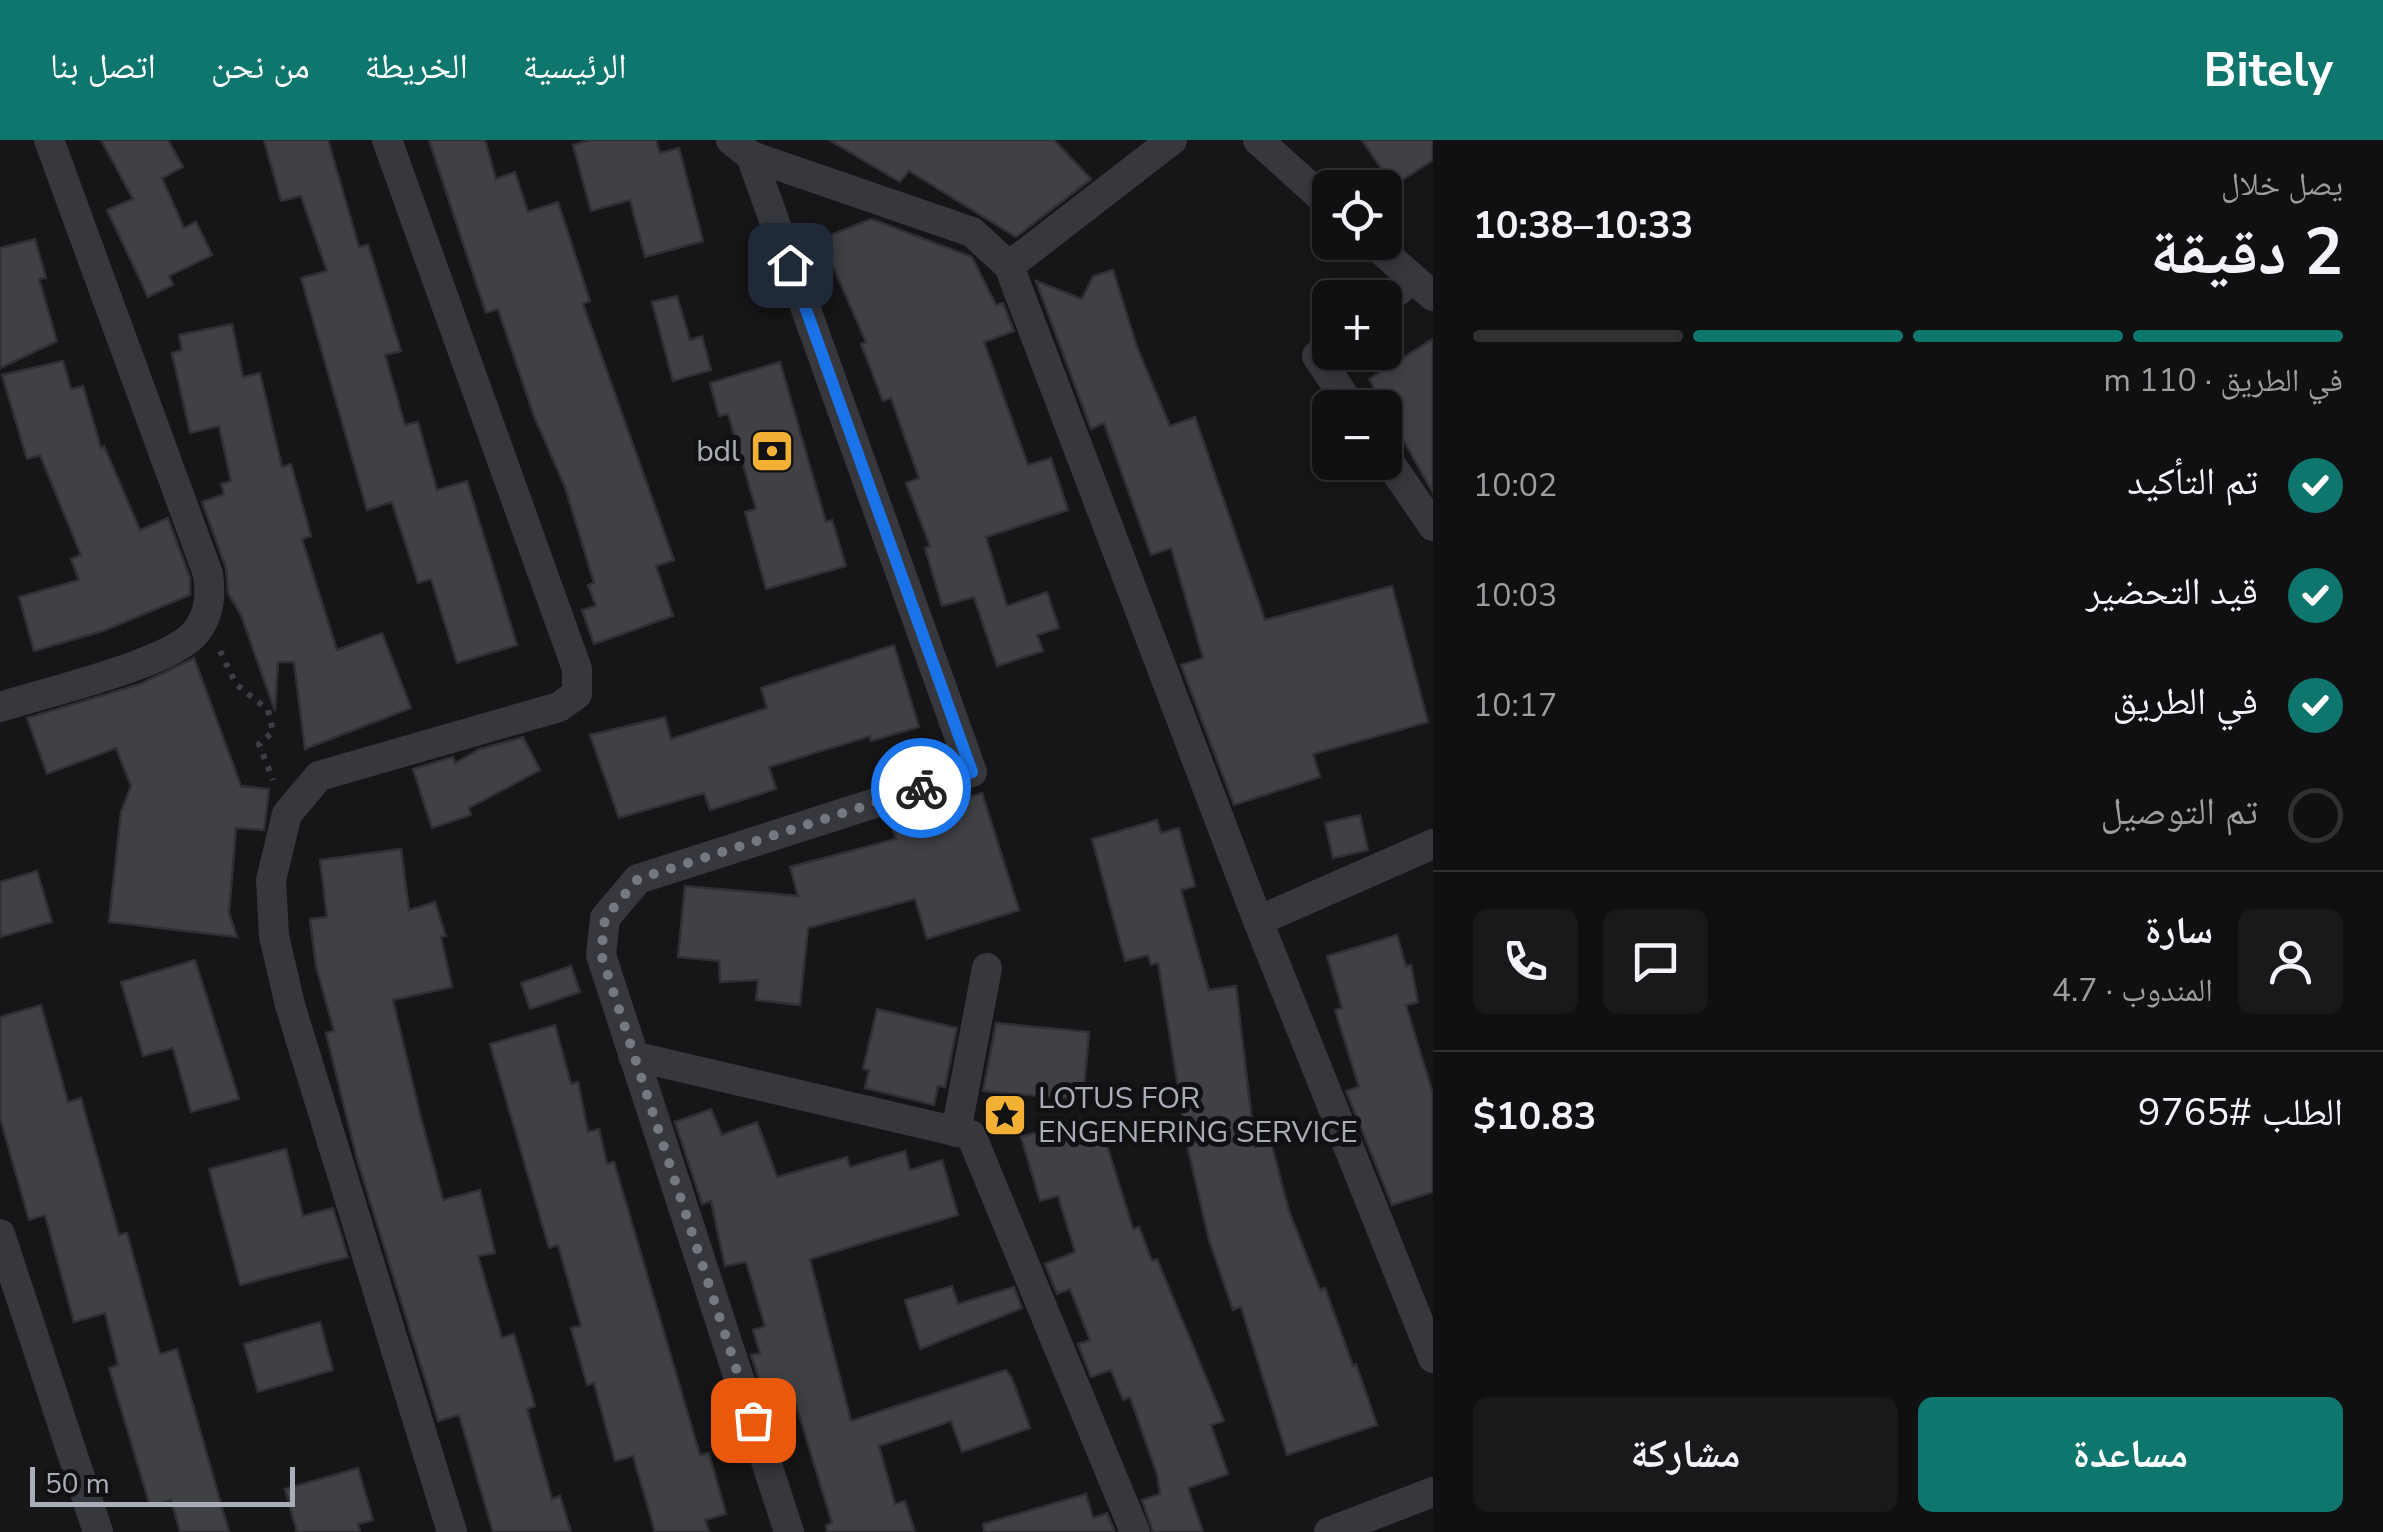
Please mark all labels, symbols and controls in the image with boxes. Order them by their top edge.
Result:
text: Bitely [2204,37,2333,103]
text: اتصل بنا [50,43,156,90]
text: من نحن [211,43,310,90]
text: الخريطة [365,43,468,90]
text: الرئيسية [523,43,627,90]
text: يصل خلال [2221,163,2343,206]
map controls [1312,170,1402,480]
button: locate [1312,170,1402,260]
text: 10:33–10:38 [1473,200,1693,251]
text: 2 دقيقة [2150,208,2343,297]
pin [748,223,833,308]
icon: home [763,238,818,293]
button: + [1312,280,1402,370]
text: في الطريق · 110 m [2103,359,2343,402]
button: − [1312,390,1402,480]
bank icon: bdl [749,428,795,474]
place label: bdl [696,431,740,472]
text: تم التأكيد [2127,456,2258,507]
icon: check [2288,458,2343,513]
text: 10:02 [1473,464,1557,507]
text: قيد التحضير [2086,566,2258,617]
icon: check [2288,568,2343,623]
text: 10:03 [1473,574,1557,617]
text: في الطريق [2112,676,2258,727]
icon: check [2288,678,2343,733]
text: 10:17 [1473,684,1557,727]
courier [871,738,971,838]
icon: bike [894,761,949,816]
text: تم التوصيل [2101,786,2258,837]
text: سارة [2145,905,2213,956]
button: phone [1473,909,1578,1014]
button: chat [1603,909,1708,1014]
button: person [2238,909,2343,1014]
text: المندوب · 4.7 [2052,969,2213,1012]
place label: LOTUS FOR ENGENERING SERVICE [1038,1078,1358,1153]
text: الطلب #9765 [2138,1087,2343,1138]
text: $10.83 [1473,1091,1596,1142]
place icon: LOTUS FOR ENGENERING SERVICE [982,1092,1028,1138]
pin [711,1378,796,1463]
icon: bag [726,1393,781,1448]
button: مشاركة [1473,1397,1898,1512]
button: مساعدة [1918,1397,2343,1512]
scale bar [30,1462,295,1506]
text: 50 m [45,1465,110,1503]

